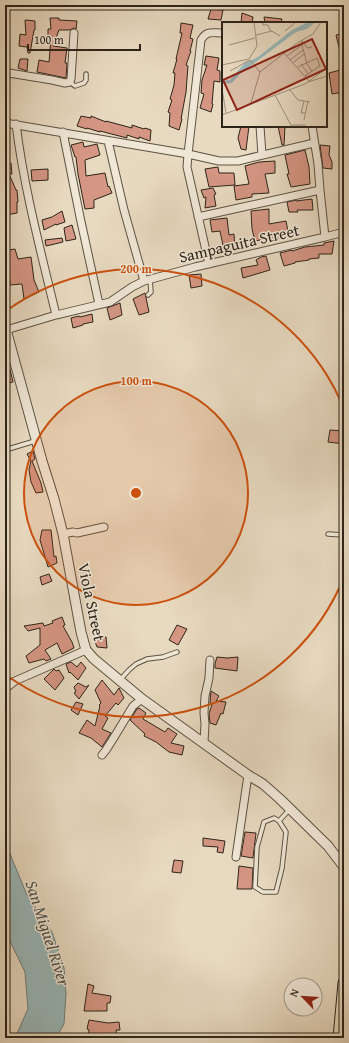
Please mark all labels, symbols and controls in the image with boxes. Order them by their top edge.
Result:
inset map [222,22,327,127]
scale bar [28,26,140,52]
text: 100 m [34,31,64,48]
street label: Sampaguita Street [176,217,302,269]
text: 200 m [120,260,153,277]
text: 100 m [120,372,153,389]
centre of rings [129,486,143,500]
street label: Viola Street [72,561,112,644]
water label: San Miguel River [20,877,78,990]
north arrow [283,977,323,1017]
text: N [285,985,303,999]

